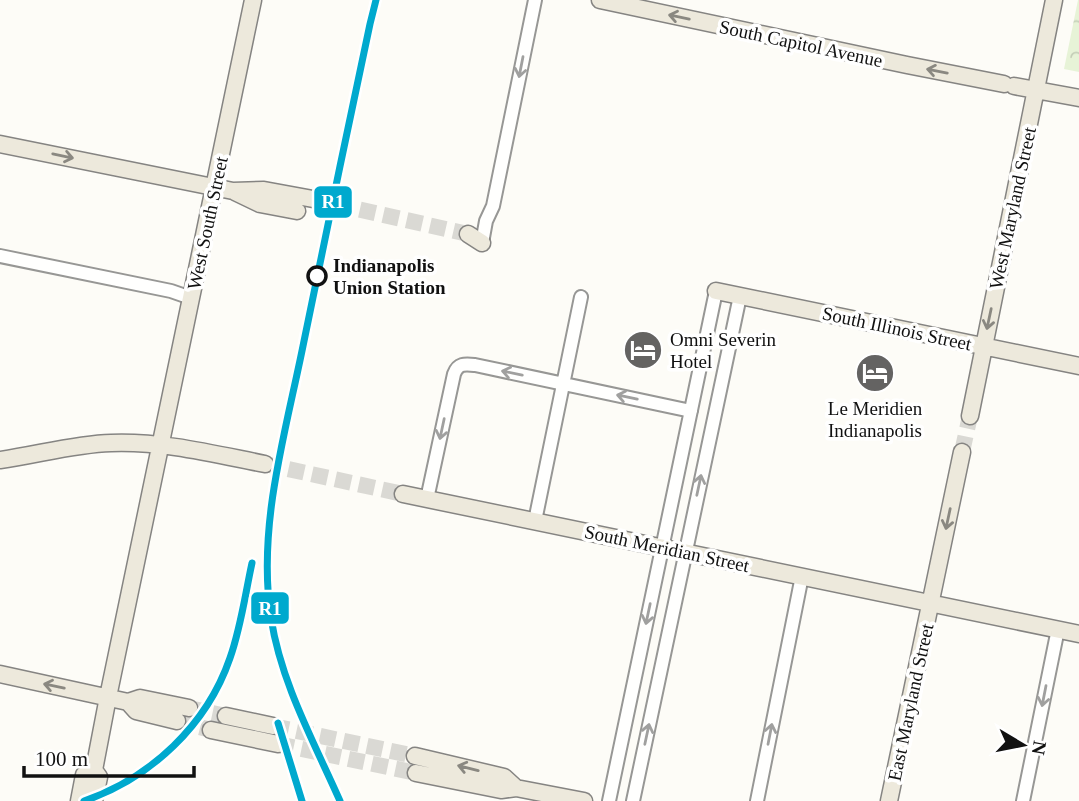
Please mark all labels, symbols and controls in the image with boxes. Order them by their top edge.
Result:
one-way arrow [668,10,691,23]
street label: South Capitol Avenue [717,16,884,71]
one-way arrow [514,55,528,78]
one-way arrow [926,64,948,77]
street label: West Maryland Street [985,124,1040,291]
one-way arrow [51,150,74,164]
street label: West South Street [183,154,232,292]
line badge: R1 [313,185,353,219]
text: R1 [321,191,345,212]
place label: Indianapolis Union Station [333,255,446,298]
marker: Indianapolis Union Station [307,266,327,286]
street label: South Illinois Street [820,302,974,355]
one-way arrow [982,307,996,330]
hotel icon: Omni Severin Hotel [622,329,664,371]
place label: Omni Severin Hotel [670,329,777,372]
hotel icon: Le Meridien Indianapolis [854,352,896,394]
one-way arrow [501,365,524,379]
one-way arrow [616,390,639,404]
place label: Le Meridien Indianapolis [828,398,923,441]
one-way arrow [435,417,449,440]
one-way arrow [693,474,707,497]
one-way arrow [940,507,954,530]
street label: South Meridian Street [583,521,752,576]
line badge: R1 [250,591,290,625]
text: R1 [258,598,282,619]
one-way arrow [641,602,655,625]
street label: East Maryland Street [884,621,938,783]
one-way arrow [43,678,66,692]
one-way arrow [1037,684,1051,707]
north arrow [988,710,1058,780]
one-way arrow [640,723,654,746]
one-way arrow [764,723,778,746]
scale bar [24,734,194,778]
text: N [1028,739,1051,757]
text: 100 m [35,747,88,771]
one-way arrow [457,761,479,774]

